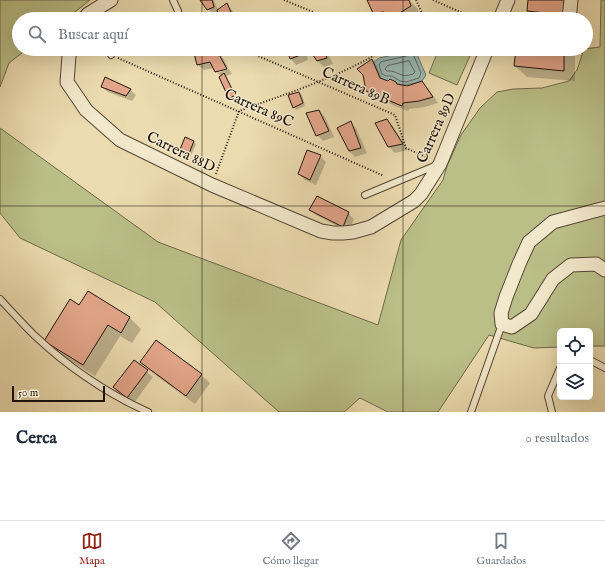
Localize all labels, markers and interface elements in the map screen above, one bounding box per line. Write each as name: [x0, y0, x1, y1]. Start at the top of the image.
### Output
search box: [12, 12, 593, 56]
icon: search: [26, 23, 48, 45]
text: Buscar aquí: [58, 25, 128, 44]
street label: Carrera 89B: [319, 63, 393, 109]
street label: Carrera 89C: [222, 84, 297, 132]
street label: Carrera 89D: [412, 90, 460, 166]
street label: Carrera 88D: [143, 127, 219, 177]
map controls: [557, 328, 593, 400]
button: locate: [557, 328, 593, 364]
button: layers: [557, 364, 593, 400]
scale bar: [12, 384, 105, 403]
text: 50 m: [18, 386, 38, 400]
text: Cerca: [16, 428, 57, 449]
text: 0 resultados: [526, 430, 589, 447]
tab: Mapa: [79, 530, 105, 568]
tab: Cómo llegar: [262, 530, 319, 568]
tab: Guardados: [477, 530, 526, 568]

